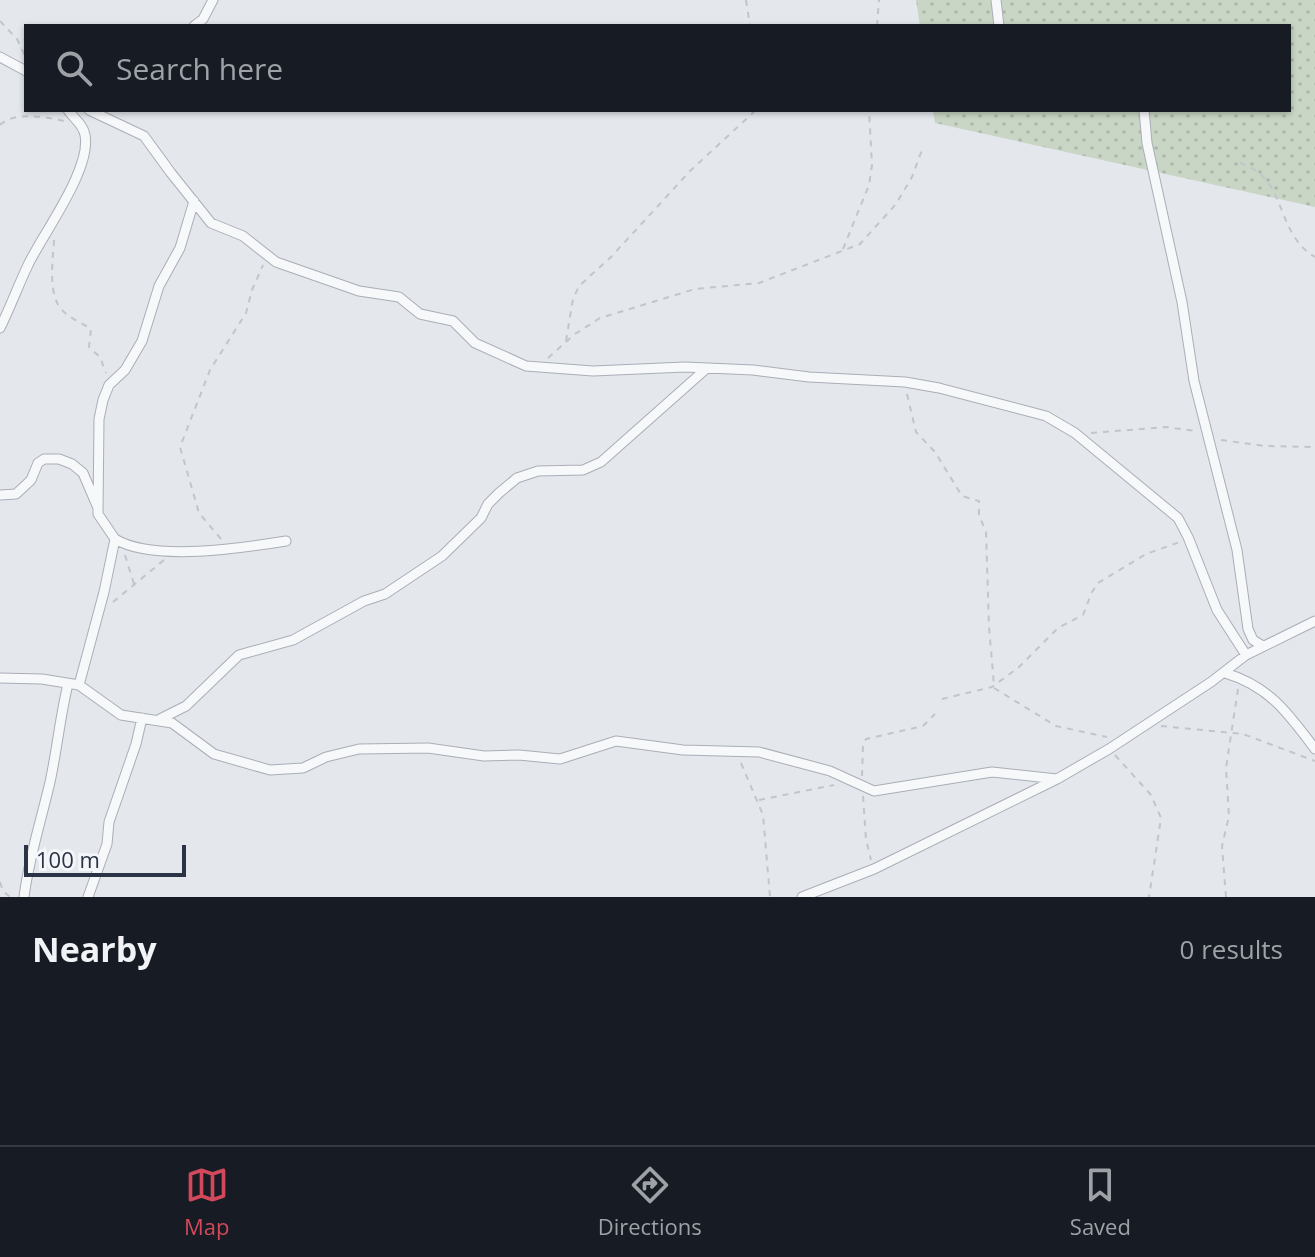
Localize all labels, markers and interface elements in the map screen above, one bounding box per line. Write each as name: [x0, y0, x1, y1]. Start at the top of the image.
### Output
search box: [24, 24, 1291, 112]
icon: search: [52, 46, 96, 90]
text: Search here: [116, 48, 283, 89]
scale bar: [24, 841, 186, 877]
text: 100 m: [36, 844, 100, 874]
text: Nearby: [32, 926, 157, 972]
text: 0 results: [1180, 931, 1283, 967]
tab: Map: [184, 1163, 230, 1241]
tab: Directions: [598, 1163, 702, 1241]
tab: Saved: [1070, 1163, 1131, 1241]

